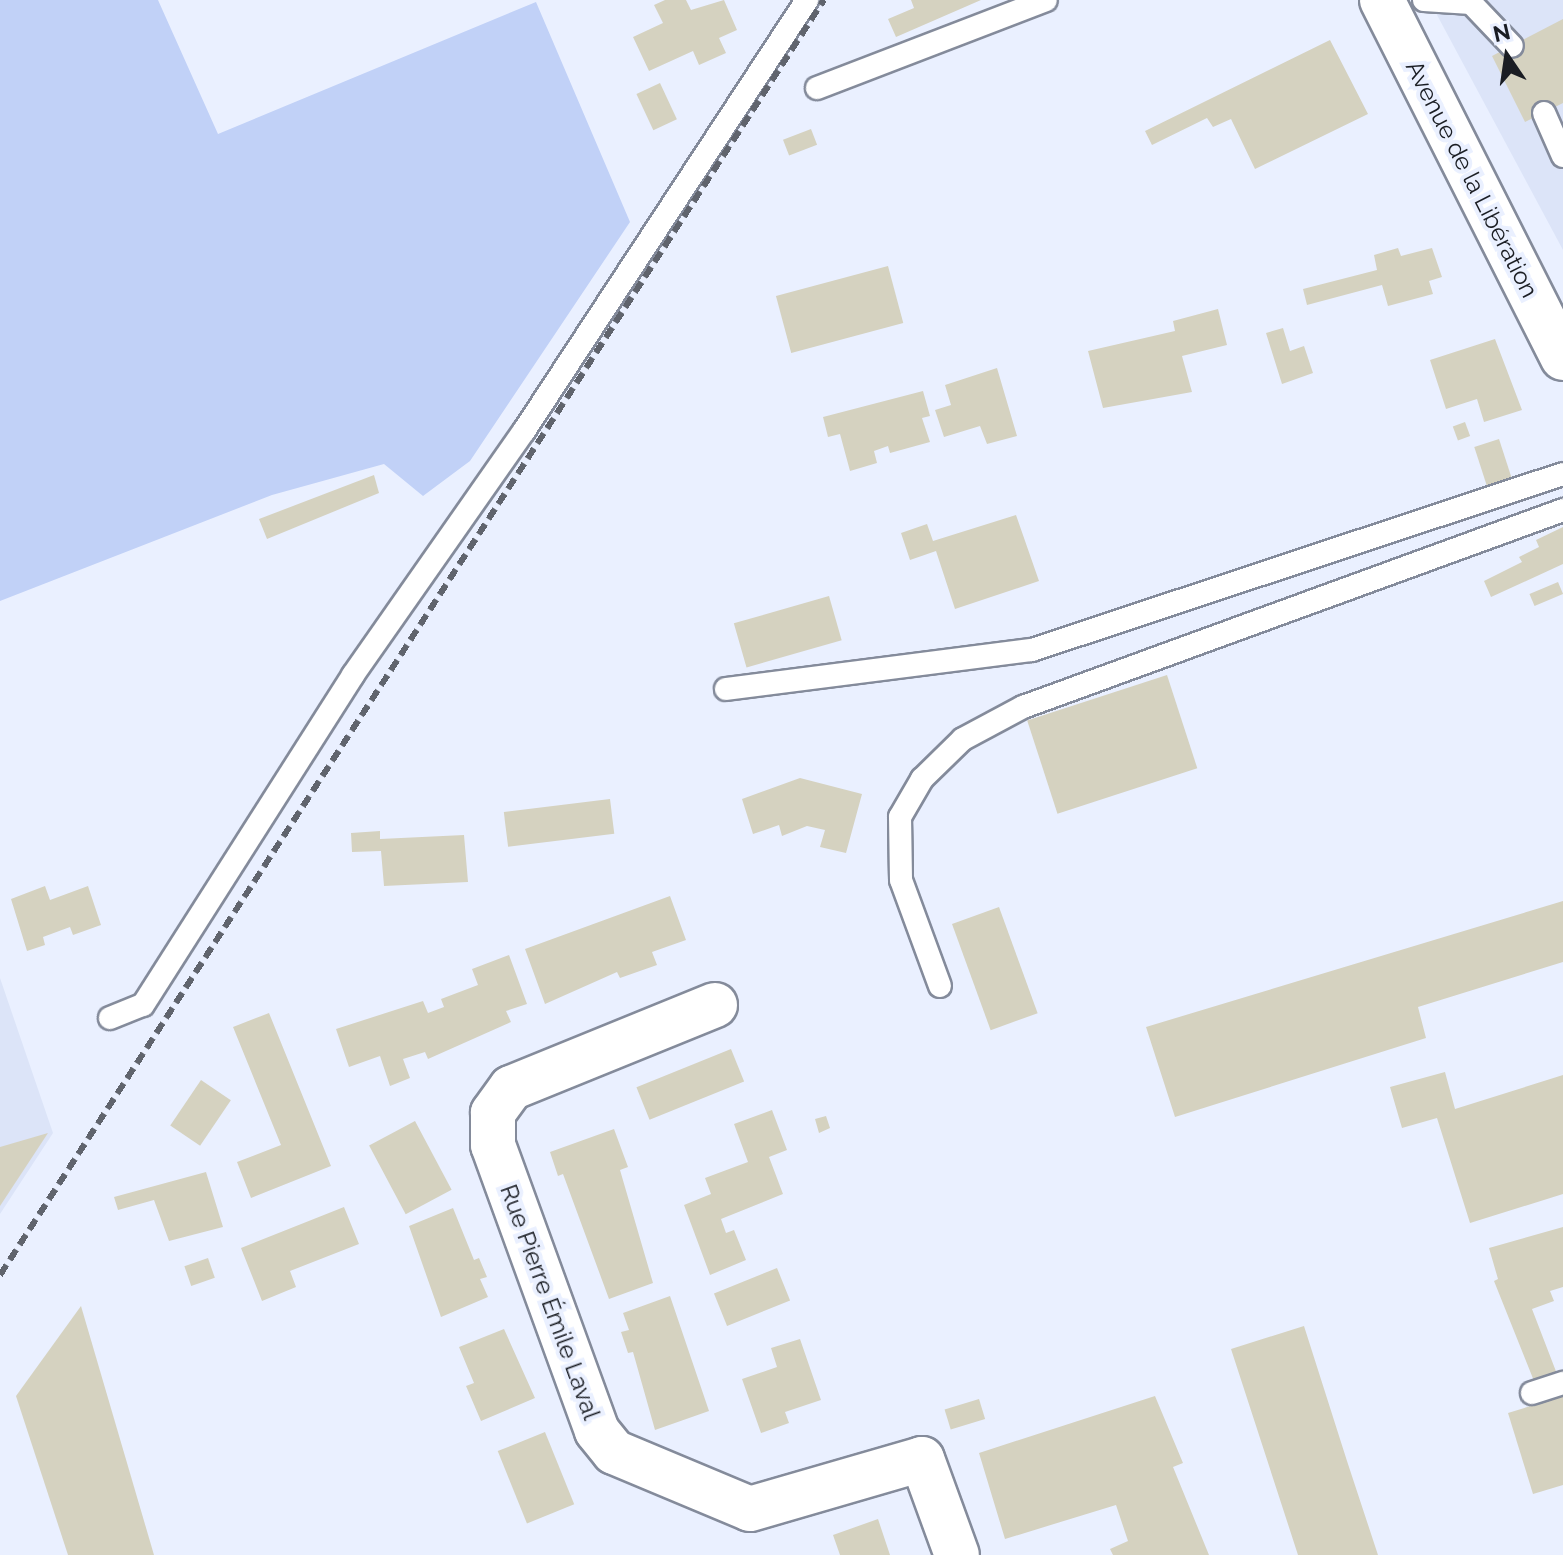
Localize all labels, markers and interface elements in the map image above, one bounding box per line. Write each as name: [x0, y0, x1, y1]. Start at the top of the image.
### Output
north arrow: [1467, 16, 1547, 96]
text: N: [1490, 18, 1513, 47]
street label: Avenue de la Libération: [1400, 56, 1544, 302]
street label: Rue Pierre Émile Laval: [494, 1180, 606, 1424]

